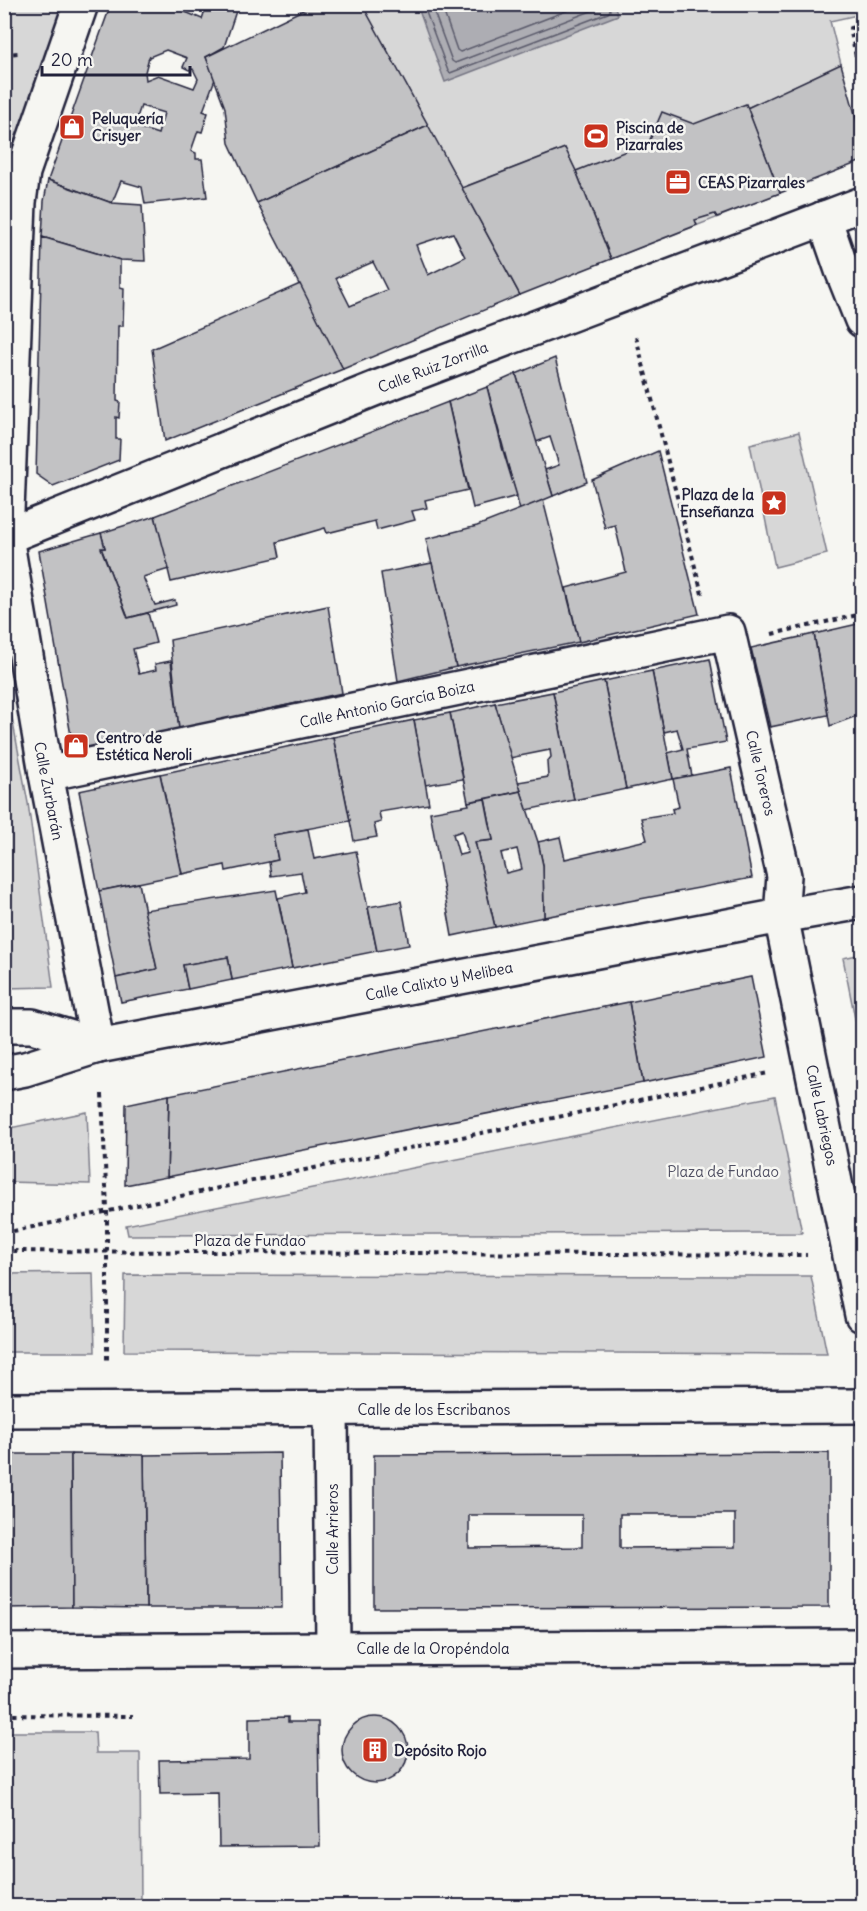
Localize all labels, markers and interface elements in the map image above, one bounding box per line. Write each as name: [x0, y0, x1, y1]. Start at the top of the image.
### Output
scale bar: [42, 39, 190, 77]
text: 20 m: [51, 48, 93, 71]
place label: Peluquería Crisyer: [92, 109, 164, 146]
shop icon: Peluquería Crisyer: [57, 112, 87, 142]
place label: Piscina de Pizarrales: [616, 118, 684, 154]
sports icon: Piscina de Pizarrales: [581, 121, 611, 151]
office icon: CEAS Pizarrales: [663, 167, 693, 197]
place label: CEAS Pizarrales: [698, 173, 805, 192]
street label: Calle Ruiz Zorrilla: [375, 337, 491, 397]
place label: Plaza de la Enseñanza: [680, 485, 754, 521]
place icon: Plaza de la Enseñanza: [759, 488, 789, 518]
street label: Calle Antonio García Boiza: [298, 676, 477, 732]
place label: Centro de Estética Neroli: [96, 728, 192, 764]
street label: Calle Toreros: [742, 728, 780, 818]
shop icon: Centro de Estética Neroli: [61, 731, 91, 761]
street label: Calle Zurbarán: [30, 740, 68, 842]
street label: Calle Calixto y Melibea: [364, 957, 515, 1005]
street label: Calle Labriegos: [802, 1063, 842, 1167]
park label: Plaza de Fundao: [667, 1162, 779, 1181]
street label: Plaza de Fundao: [194, 1231, 306, 1250]
street label: Calle de los Escribanos: [358, 1400, 511, 1419]
street label: Calle Arrieros: [323, 1483, 342, 1575]
street label: Calle de la Oropéndola: [356, 1639, 510, 1658]
building icon: Depósito Rojo: [360, 1735, 390, 1765]
place label: Depósito Rojo: [394, 1741, 487, 1761]

